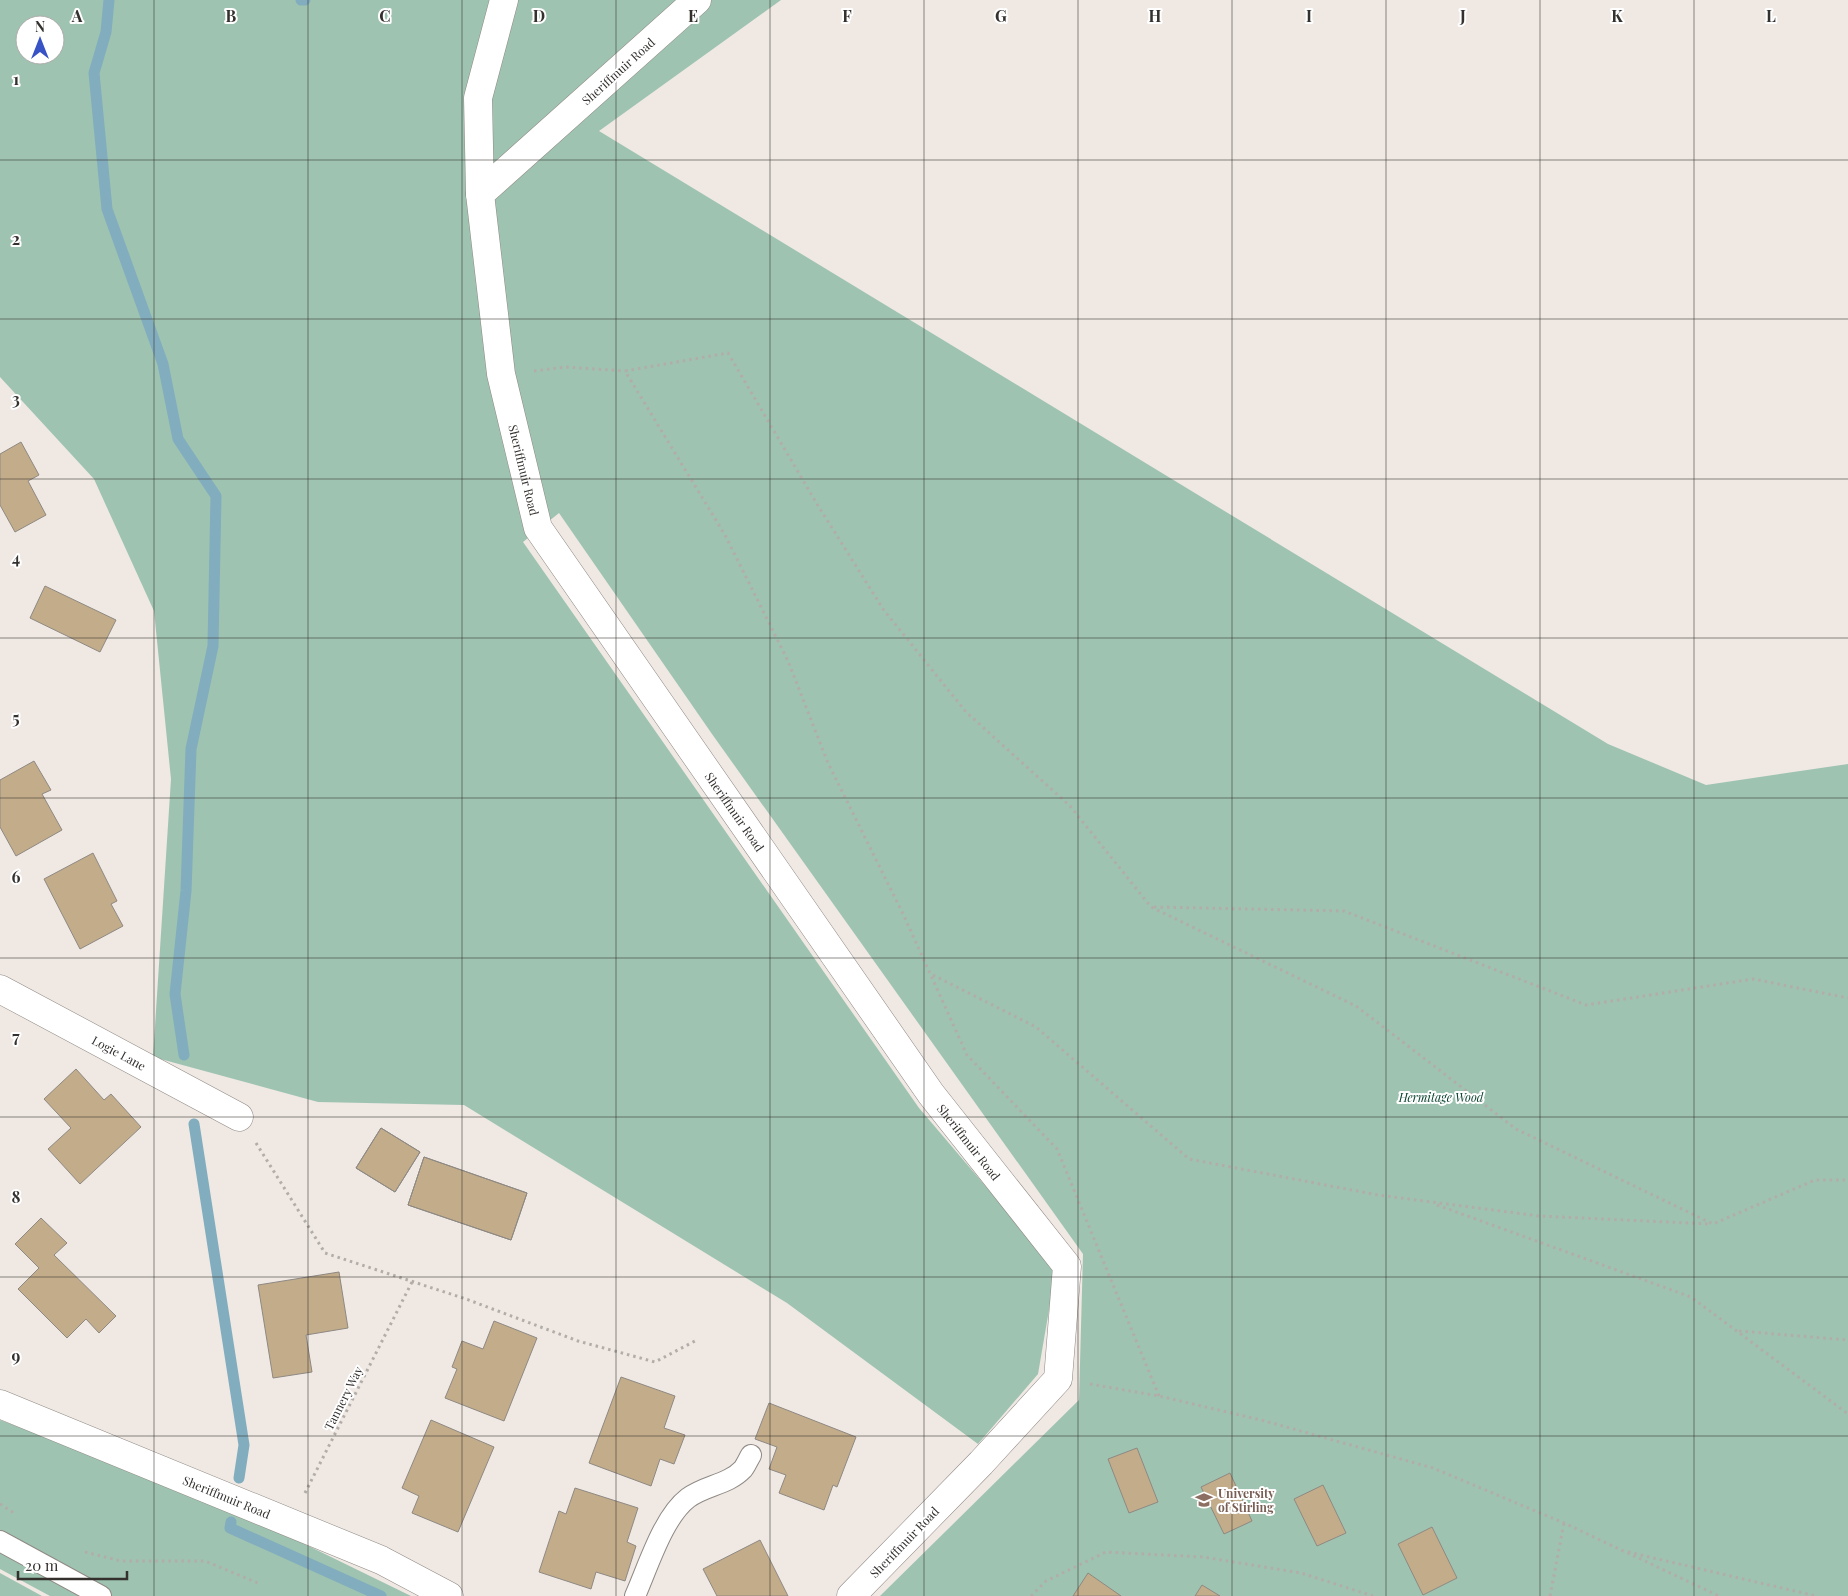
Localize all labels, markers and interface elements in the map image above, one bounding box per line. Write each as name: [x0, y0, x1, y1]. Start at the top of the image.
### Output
text: A: [71, 5, 83, 26]
text: B: [226, 5, 237, 26]
text: C: [379, 5, 391, 26]
text: D: [533, 5, 545, 26]
text: E: [688, 5, 698, 26]
text: F: [842, 5, 852, 26]
text: G: [995, 5, 1007, 26]
text: H: [1149, 5, 1162, 26]
text: I: [1306, 5, 1312, 26]
text: J: [1459, 5, 1466, 26]
text: K: [1611, 5, 1623, 26]
text: L: [1766, 5, 1776, 26]
north arrow: [15, 15, 65, 65]
text: N: [35, 17, 45, 36]
street label: Sheriffmuir Road: [578, 34, 658, 108]
text: 1: [13, 68, 19, 89]
text: 2: [12, 228, 20, 249]
text: 3: [12, 388, 20, 409]
street label: Sheriffmuir Road: [505, 423, 543, 517]
text: 4: [12, 547, 20, 568]
text: 5: [12, 707, 20, 728]
street label: Sheriffmuir Road: [702, 769, 768, 854]
text: 6: [12, 866, 21, 887]
text: 7: [12, 1026, 20, 1047]
street label: Logie Lane: [89, 1032, 149, 1074]
park label: Hermitage Wood: [1398, 1089, 1484, 1105]
street label: Sheriffmuir Road: [934, 1101, 1004, 1183]
text: 8: [12, 1186, 21, 1207]
text: 9: [12, 1345, 21, 1366]
street label: Tannery Way: [320, 1363, 366, 1433]
street label: Sheriffmuir Road: [181, 1472, 273, 1522]
place label: University of Stirling: [1218, 1485, 1275, 1515]
school or university icon: University of Stirling: [1194, 1490, 1214, 1510]
street label: Sheriffmuir Road: [866, 1503, 942, 1581]
scale bar: [18, 1548, 126, 1580]
text: 20 m: [25, 1555, 59, 1575]

